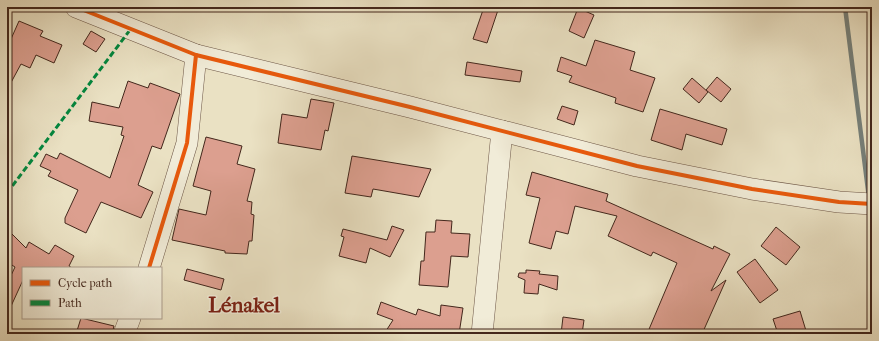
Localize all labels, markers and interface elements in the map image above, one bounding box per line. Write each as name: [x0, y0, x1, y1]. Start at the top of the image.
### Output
legend: [22, 267, 162, 319]
text: Cycle path: [58, 276, 113, 290]
district label: Lénakel: [208, 293, 280, 317]
text: Path: [58, 296, 82, 310]

